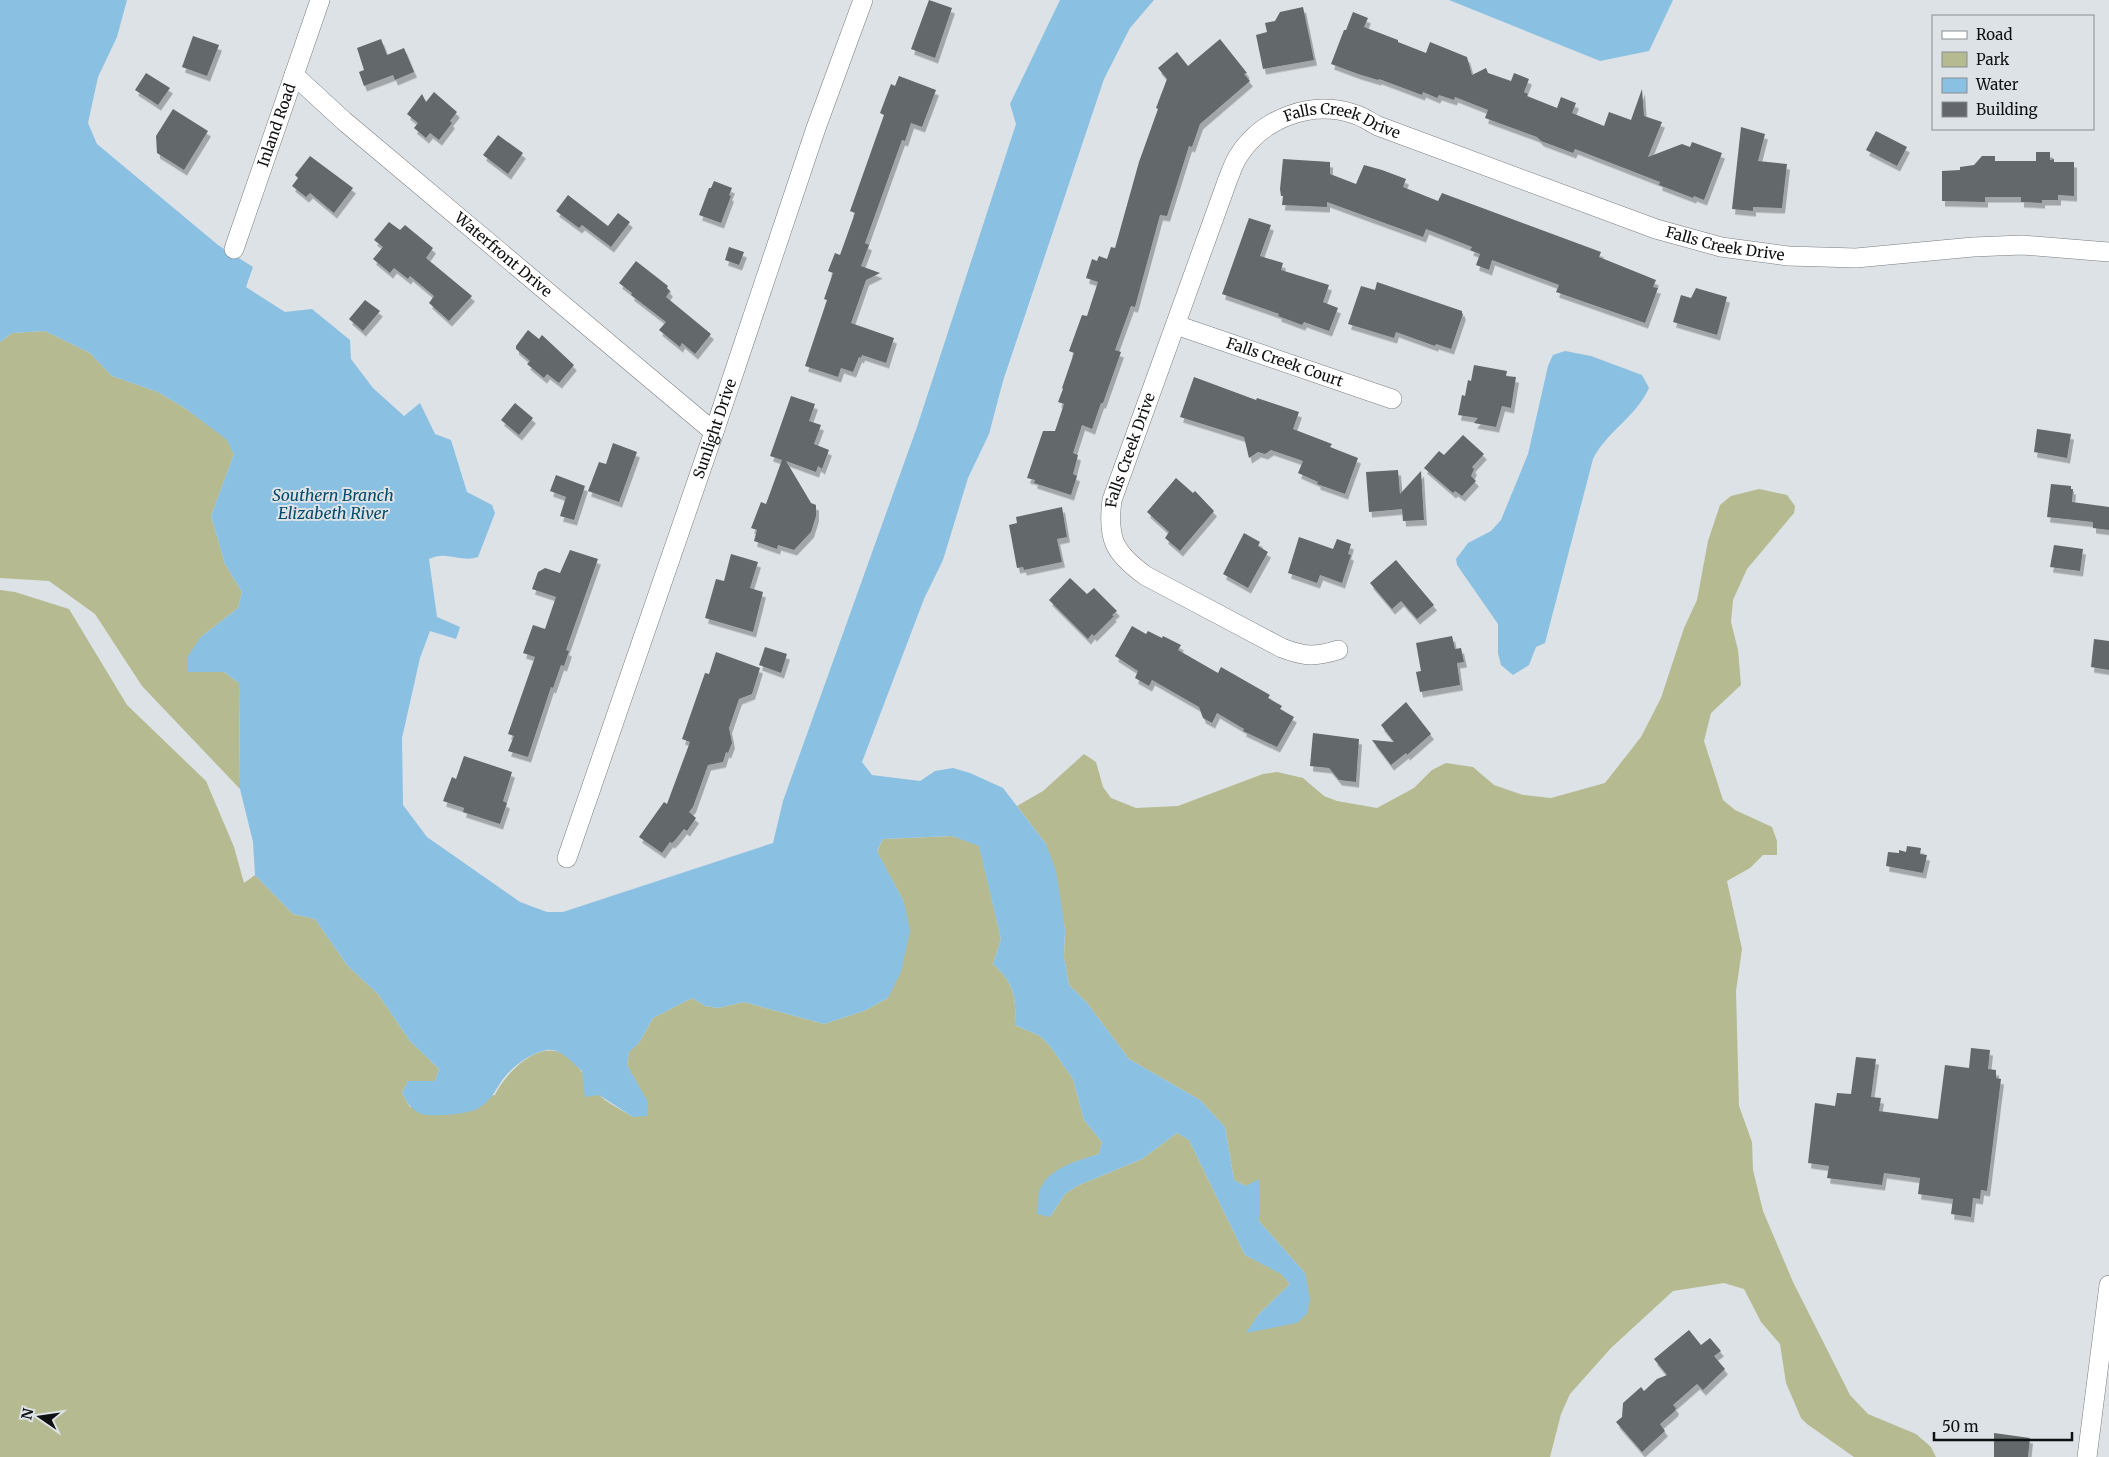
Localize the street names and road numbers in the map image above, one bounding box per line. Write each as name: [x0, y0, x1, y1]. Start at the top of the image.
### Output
street label: Inland Road: [253, 81, 299, 169]
street label: Falls Creek Drive: [1281, 99, 1403, 142]
street label: Waterfront Drive: [450, 207, 556, 301]
street label: Falls Creek Drive: [1664, 222, 1786, 264]
street label: Falls Creek Court: [1224, 333, 1346, 391]
street label: Sunlight Drive: [689, 376, 740, 481]
street label: Falls Creek Drive: [1101, 390, 1159, 509]

